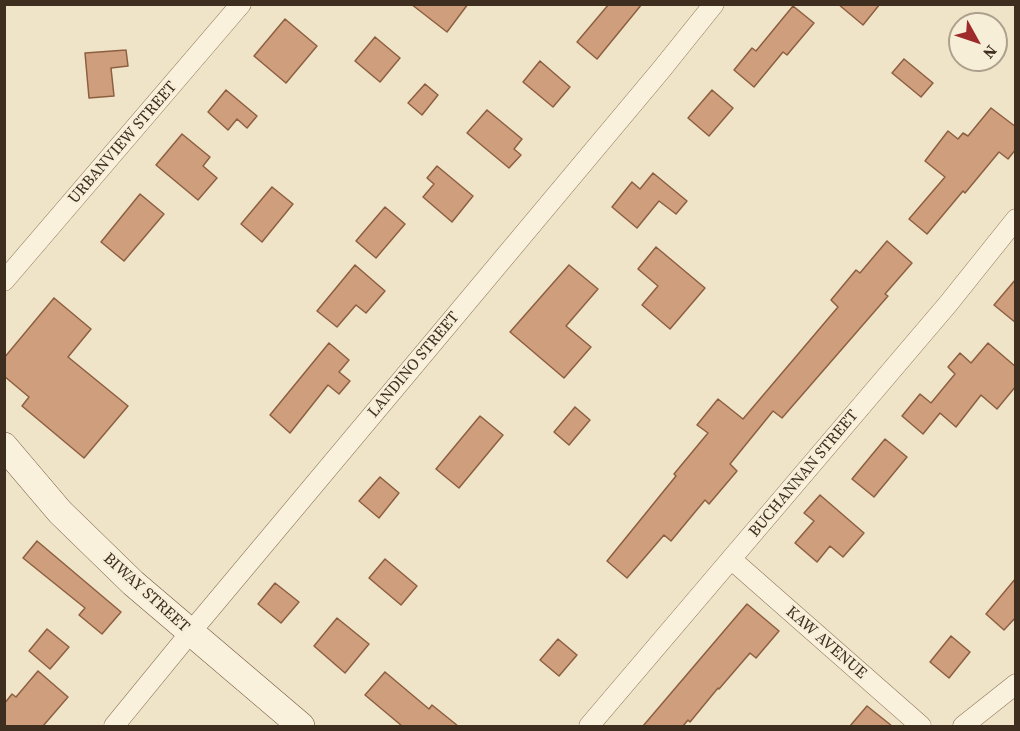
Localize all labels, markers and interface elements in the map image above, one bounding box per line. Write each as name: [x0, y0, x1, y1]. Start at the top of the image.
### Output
north arrow: [948, 12, 1008, 72]
text: N: [978, 41, 1002, 64]
street label: URBANVIEW STREET: [65, 78, 181, 208]
street label: LANDINO STREET: [364, 308, 464, 422]
street label: BUCHANNAN STREET: [745, 407, 863, 541]
street label: BIWAY STREET: [99, 549, 193, 637]
street label: KAW AVENUE: [782, 603, 870, 683]

